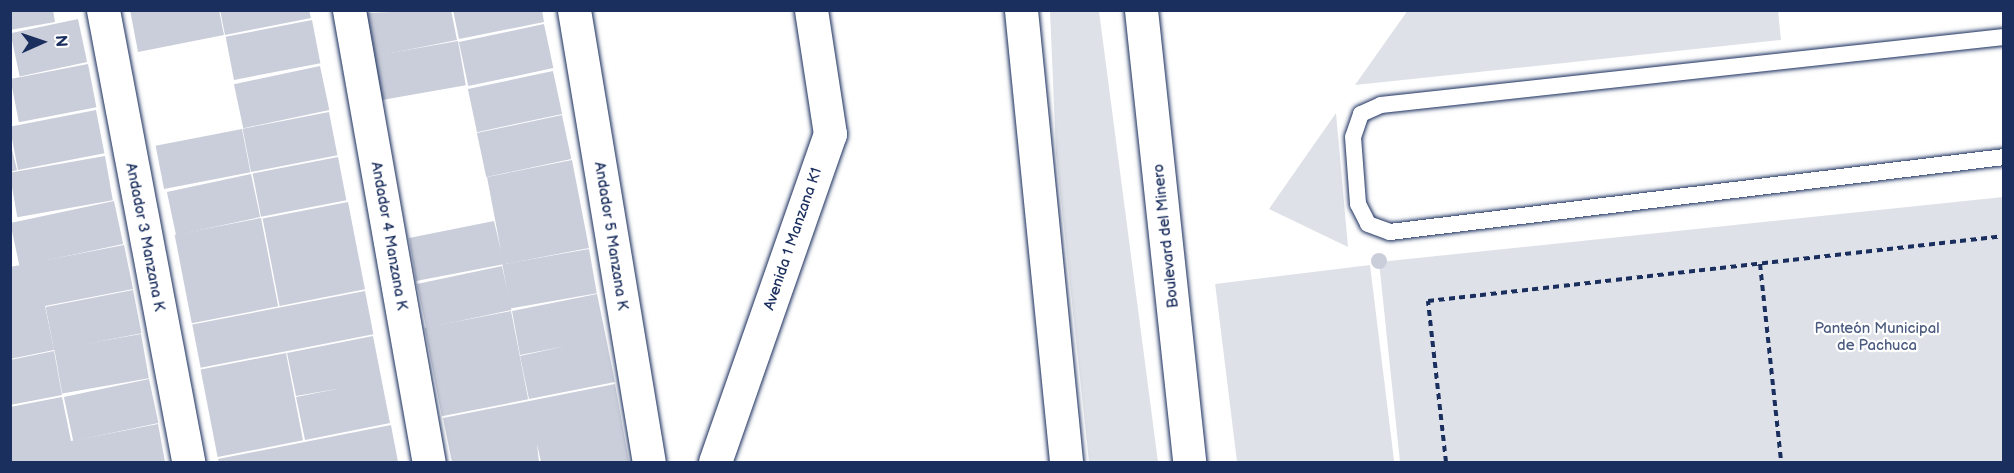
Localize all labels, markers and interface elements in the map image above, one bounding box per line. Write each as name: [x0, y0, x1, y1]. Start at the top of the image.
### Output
north arrow: [12, 12, 72, 72]
text: N: [51, 35, 70, 48]
street label: Andador 4 Manzana K: [367, 160, 411, 312]
street label: Andador 3 Manzana K: [122, 161, 168, 313]
street label: Andador 5 Manzana K: [590, 161, 632, 311]
street label: Boulevard del Minero: [1149, 163, 1183, 309]
street label: Avenida 1 Manzana K1: [760, 165, 826, 313]
park label: Panteón Municipal de Pachuca: [1814, 319, 1940, 354]

